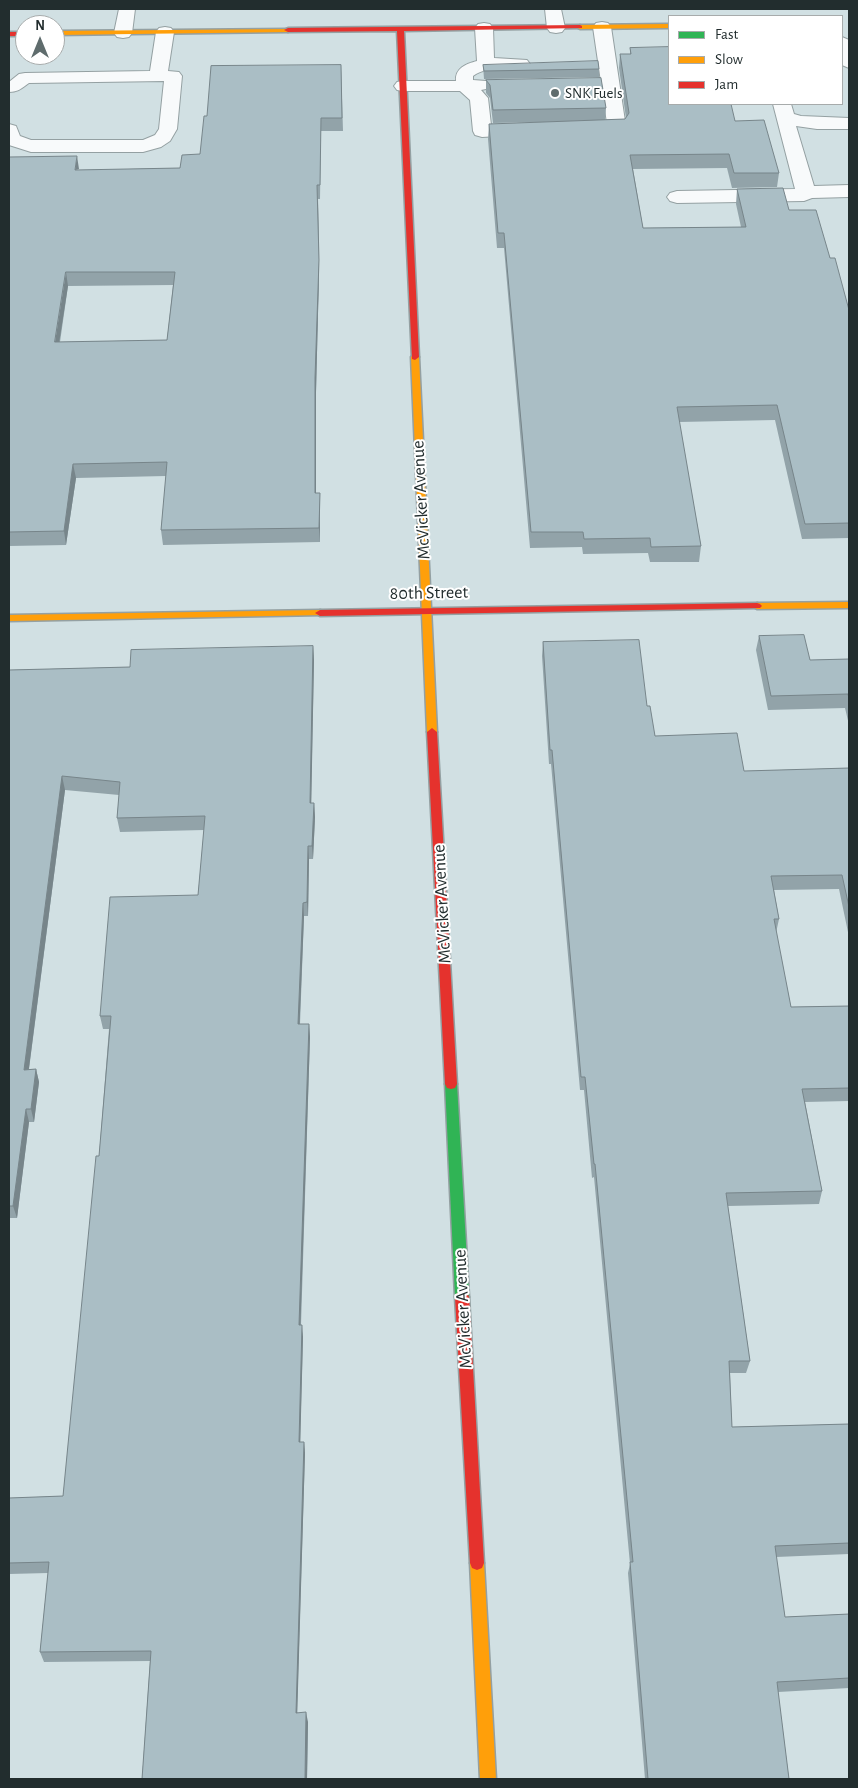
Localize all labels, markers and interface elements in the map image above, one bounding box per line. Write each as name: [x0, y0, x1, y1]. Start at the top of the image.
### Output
north arrow: [15, 15, 65, 65]
legend: [668, 15, 843, 105]
text: N: [35, 19, 45, 33]
text: Fast: [715, 27, 738, 42]
text: Slow: [715, 52, 743, 67]
text: Jam: [715, 77, 738, 92]
place label: SNK Fuels: [565, 84, 623, 102]
marker: SNK Fuels: [549, 87, 561, 99]
street label: McVicker Avenue: [407, 440, 435, 560]
street label: 80th Street: [390, 582, 468, 604]
street label: McVicker Avenue: [428, 844, 456, 964]
street label: McVicker Avenue: [449, 1249, 477, 1369]

